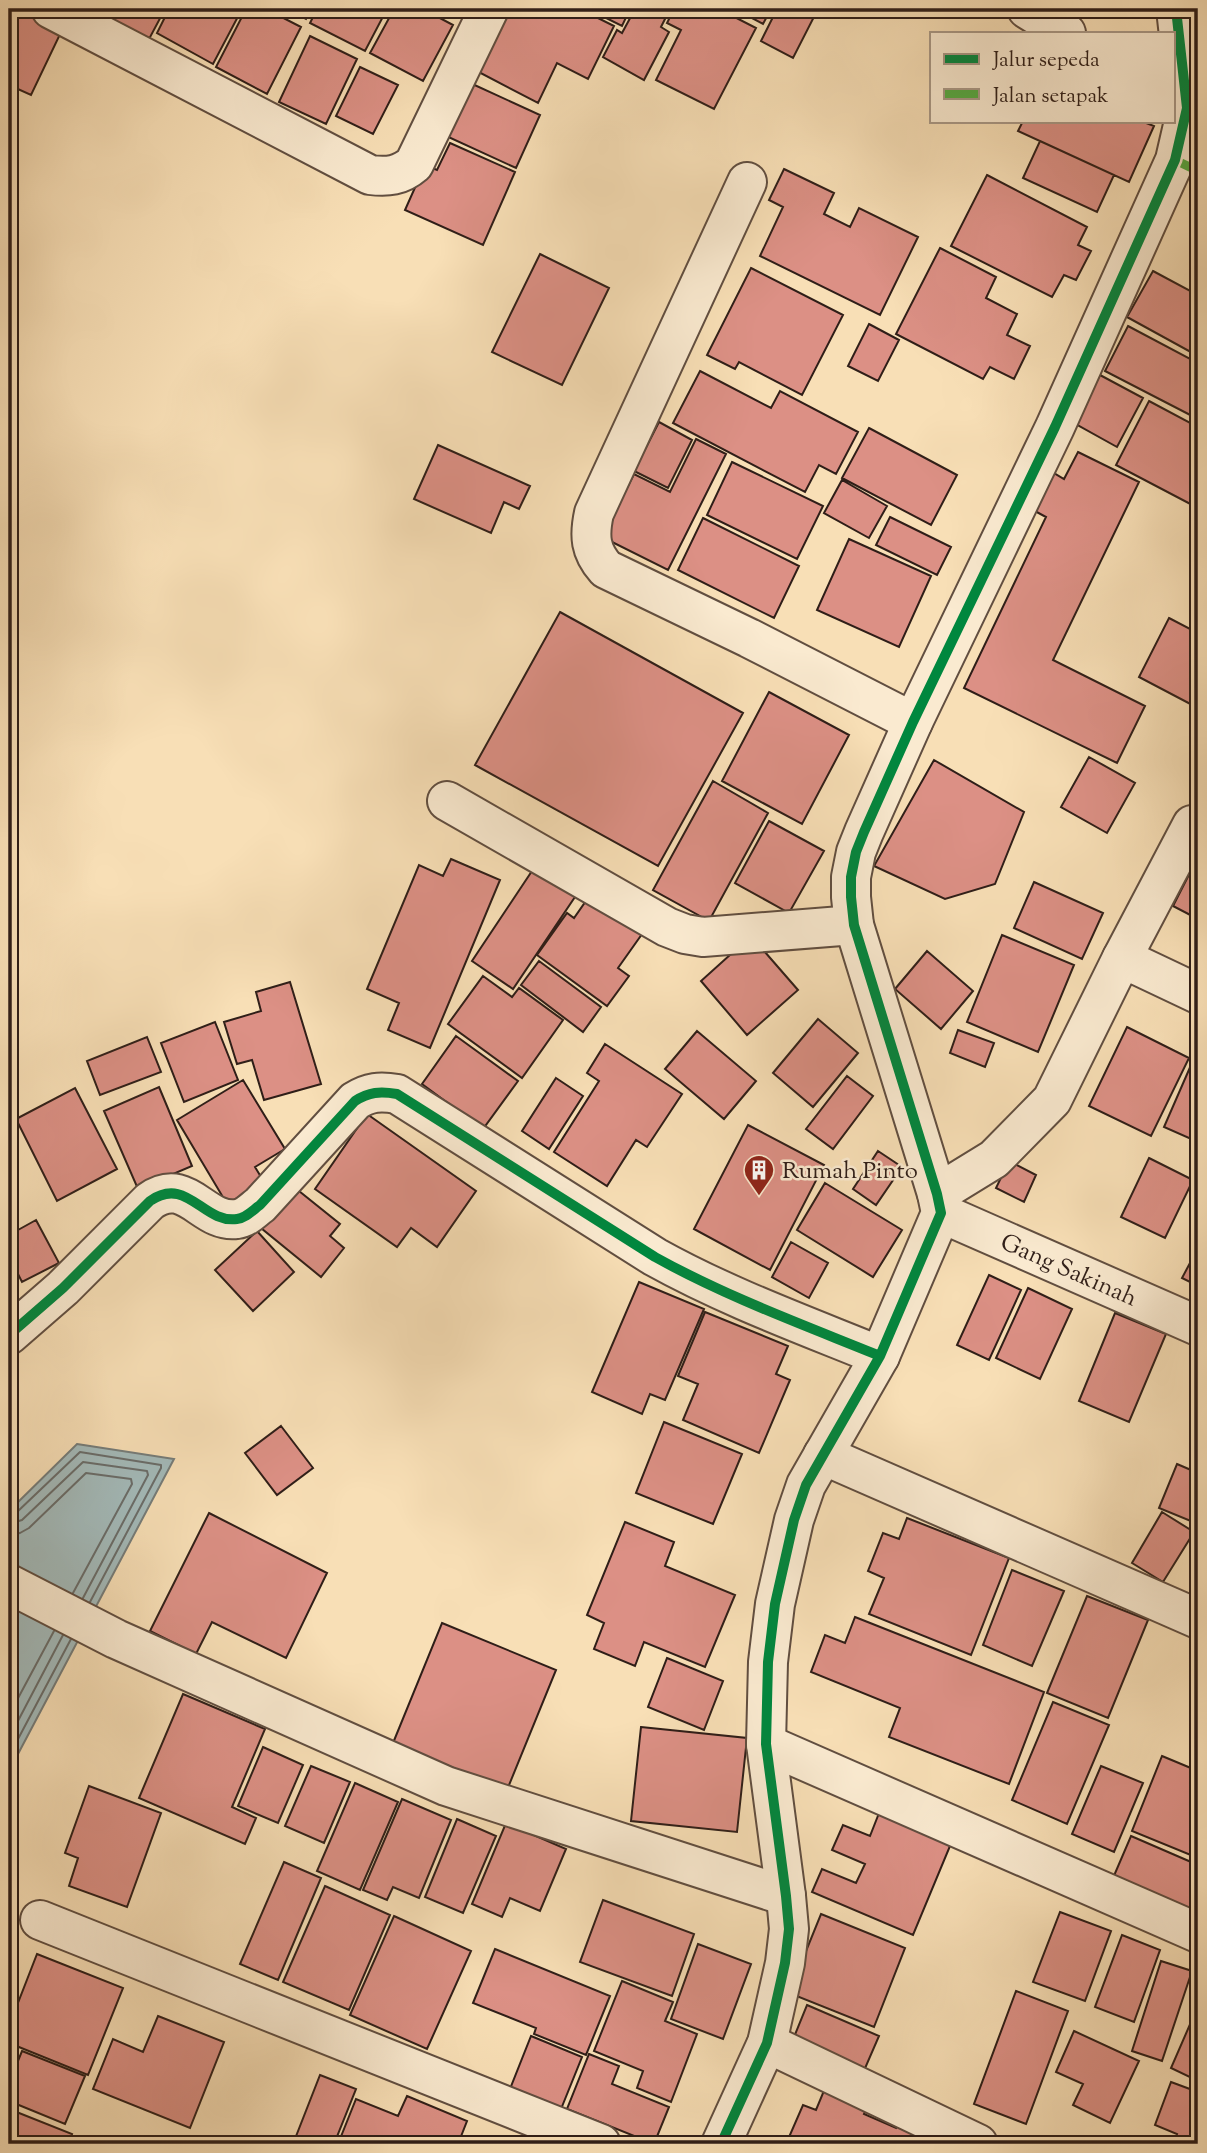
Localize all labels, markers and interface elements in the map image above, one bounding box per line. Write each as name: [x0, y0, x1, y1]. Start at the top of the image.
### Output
legend: [930, 32, 1176, 122]
text: Jalur sepeda: [992, 46, 1100, 76]
text: Jalan setapak: [992, 82, 1109, 112]
building icon: Rumah Pinto: [742, 1153, 776, 1197]
place label: Rumah Pinto: [782, 1155, 918, 1189]
street label: Gang Sakinah: [995, 1226, 1142, 1316]

